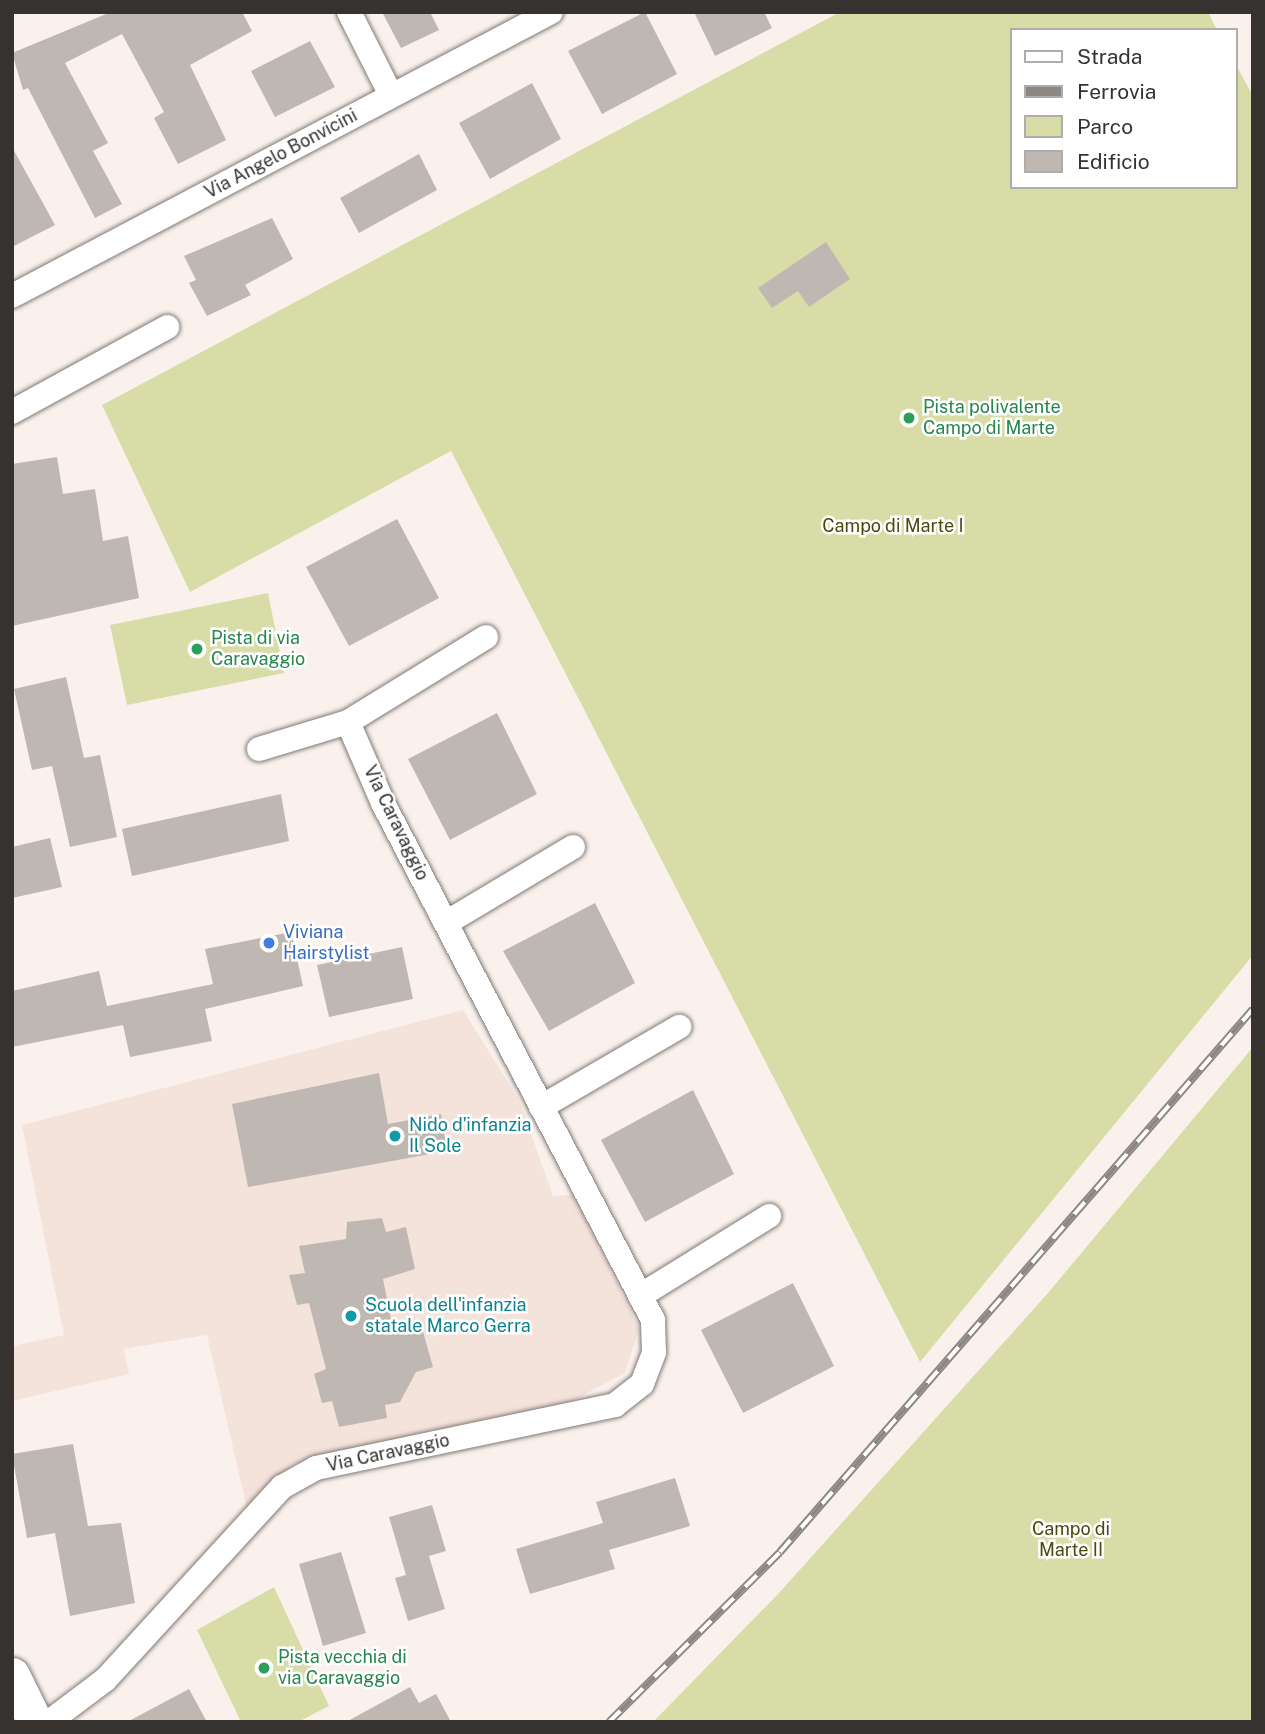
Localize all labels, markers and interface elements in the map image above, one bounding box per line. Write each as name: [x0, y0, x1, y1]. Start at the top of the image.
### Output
legend: [1010, 28, 1237, 189]
text: Strada: [1077, 44, 1142, 69]
text: Ferrovia: [1077, 79, 1156, 104]
street label: Via Angelo Bonvicini: [201, 105, 361, 203]
text: Parco: [1077, 114, 1133, 139]
text: Edificio: [1077, 149, 1150, 174]
place label: Pista polivalente Campo di Marte: [923, 397, 1061, 440]
marker: Pista polivalente Campo di Marte: [901, 410, 917, 426]
park label: Campo di Marte I: [822, 515, 964, 537]
place label: Pista di via Caravaggio: [211, 628, 305, 670]
marker: Pista di via Caravaggio: [189, 641, 205, 657]
street label: Via Caravaggio: [359, 762, 433, 884]
place label: Viviana Hairstylist: [283, 922, 369, 964]
marker: Viviana Hairstylist: [261, 935, 277, 951]
place label: Nido d'infanzia Il Sole: [409, 1115, 532, 1158]
marker: Nido d'infanzia Il Sole: [387, 1128, 403, 1144]
place label: Scuola dell'infanzia statale Marco Gerra: [365, 1295, 531, 1338]
marker: Scuola dell'infanzia statale Marco Gerra: [343, 1308, 359, 1324]
street label: Via Caravaggio: [325, 1429, 451, 1477]
park label: Campo di Marte II: [1032, 1519, 1110, 1562]
place label: Pista vecchia di via Caravaggio: [278, 1647, 407, 1690]
marker: Pista vecchia di via Caravaggio: [256, 1660, 272, 1676]

